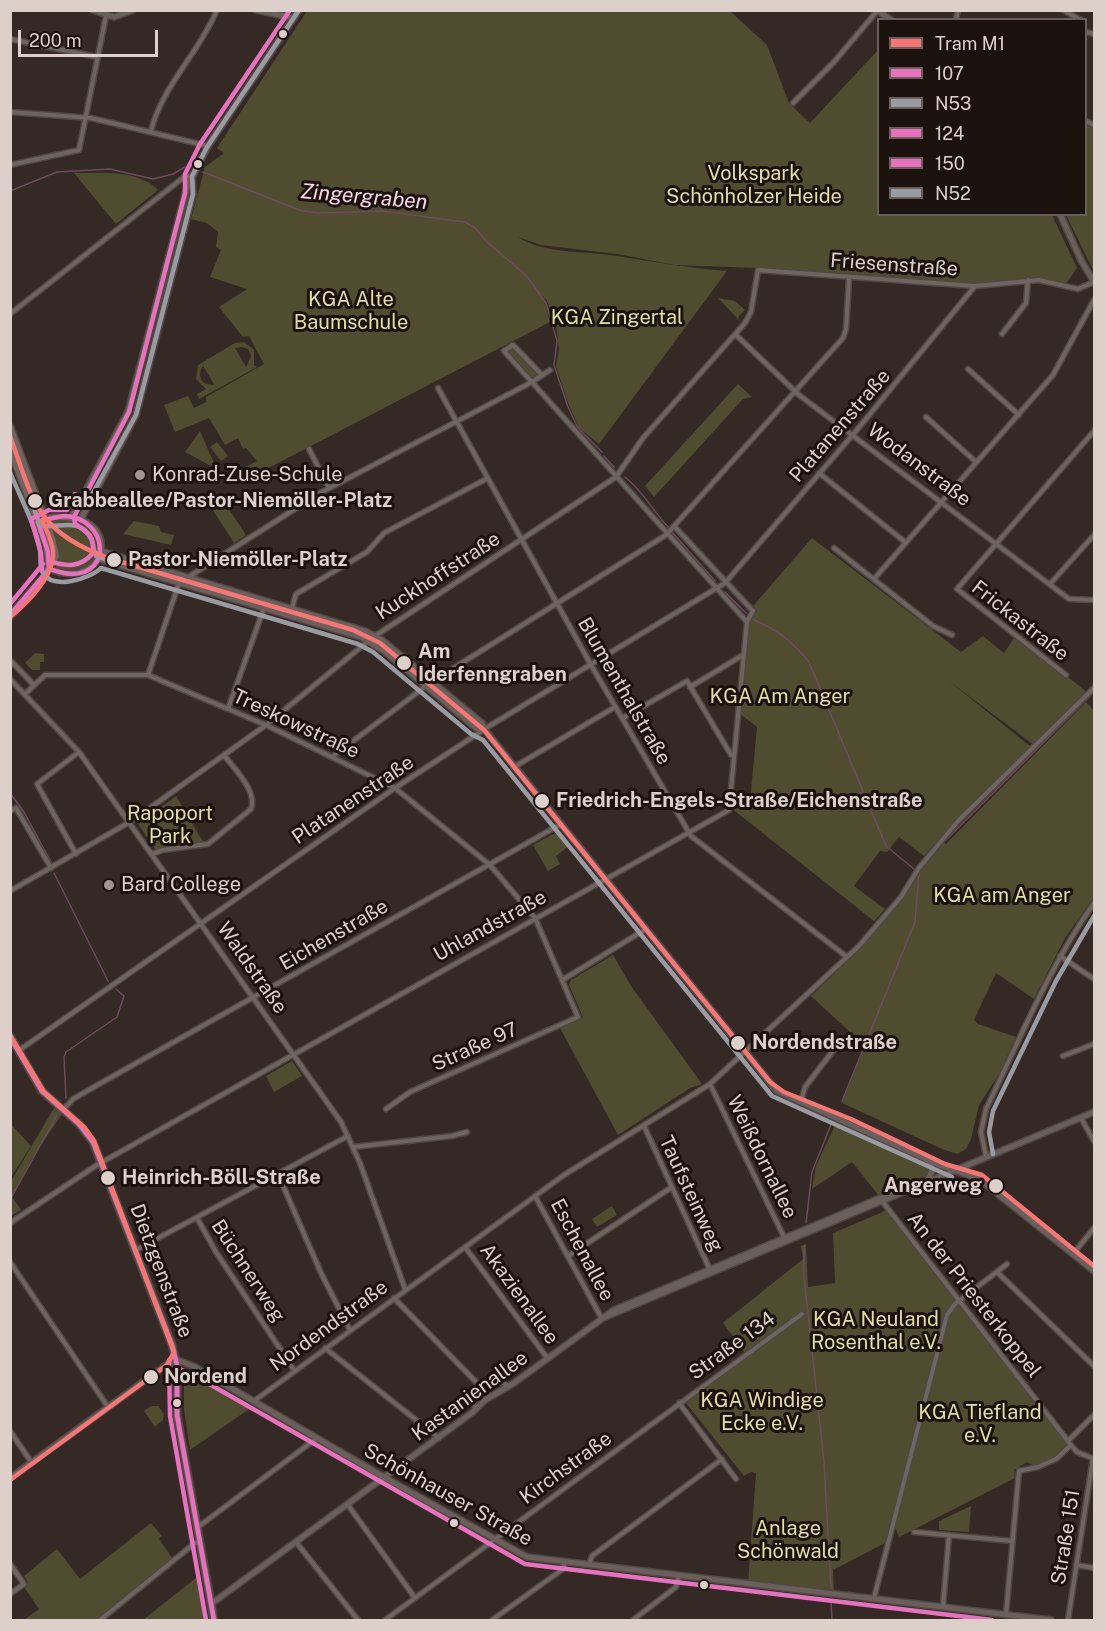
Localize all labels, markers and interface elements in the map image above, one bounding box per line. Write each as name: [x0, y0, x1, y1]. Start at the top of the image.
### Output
scale bar: [21, 18, 160, 56]
legend: [877, 18, 1087, 216]
unlabelled marker: [277, 28, 289, 40]
text: 200 m: [29, 30, 82, 51]
text: Tram M1: [935, 33, 1005, 54]
text: 107: [935, 63, 964, 84]
text: N53: [935, 93, 971, 114]
text: 124: [935, 123, 964, 144]
text: 150: [935, 153, 965, 174]
unlabelled marker: [192, 158, 204, 170]
park label: Volkspark Schönholzer Heide: [666, 162, 842, 209]
water label: Zingergraben: [300, 179, 428, 215]
text: N52: [935, 183, 971, 204]
street label: Friesenstraße: [829, 249, 959, 281]
park label: KGA Alte Baumschule: [294, 288, 408, 335]
park label: KGA Zingertal: [551, 306, 683, 330]
street label: Platanenstraße: [784, 365, 896, 487]
street label: Wodanstraße: [863, 418, 975, 512]
place label: Konrad-Zuse-Schule: [152, 463, 343, 487]
marker: Konrad-Zuse-Schule: [133, 468, 147, 482]
place label: Grabbeallee/Pastor-Niemöller-Platz: [48, 489, 392, 513]
marker: Grabbeallee/Pastor-Niemöller-Platz: [26, 492, 44, 510]
street label: Kuckhoffstraße: [371, 527, 505, 625]
place label: Pastor-Niemöller-Platz: [128, 548, 348, 572]
marker: Pastor-Niemöller-Platz: [105, 551, 123, 569]
street label: Frickastraße: [967, 576, 1073, 666]
street label: Blumenthalstraße: [572, 613, 676, 769]
place label: Am Iderfenngraben: [418, 640, 567, 687]
marker: Am Iderfenngraben: [395, 654, 413, 672]
street label: Treskowstraße: [229, 684, 363, 764]
park label: KGA Am Anger: [710, 685, 850, 709]
street label: Platanenstraße: [288, 750, 418, 850]
place label: Friedrich-Engels-Straße/Eichenstraße: [556, 789, 923, 813]
marker: Friedrich-Engels-Straße/Eichenstraße: [533, 792, 551, 810]
park label: Rapoport Park: [127, 802, 213, 849]
place label: Bard College: [121, 873, 241, 897]
marker: Bard College: [102, 878, 116, 892]
park label: KGA am Anger: [933, 884, 1071, 908]
street label: Uhlandstraße: [429, 885, 551, 967]
street label: Eichenstraße: [275, 894, 393, 976]
street label: Waldstraße: [212, 918, 292, 1018]
street label: Straße 97: [428, 1017, 522, 1077]
place label: Nordendstraße: [752, 1031, 897, 1055]
marker: Nordendstraße: [729, 1034, 747, 1052]
street label: Weißdornallee: [722, 1092, 802, 1222]
street label: Taufsteinweg: [654, 1132, 728, 1256]
place label: Heinrich-Böll-Straße: [122, 1166, 321, 1190]
marker: Heinrich-Böll-Straße: [99, 1169, 117, 1187]
place label: Angerweg: [884, 1174, 982, 1198]
marker: Angerweg: [987, 1177, 1005, 1195]
street label: Eschenallee: [545, 1195, 619, 1305]
street label: Dietzgenstraße: [125, 1201, 197, 1341]
street label: An der Priesterkoppel: [902, 1208, 1046, 1382]
street label: Büchnerweg: [206, 1215, 290, 1327]
street label: Akazienallee: [474, 1239, 564, 1349]
street label: Nordendstraße: [265, 1275, 393, 1377]
street label: Straße 134: [684, 1307, 780, 1385]
park label: KGA Neuland Rosenthal e.V.: [811, 1308, 941, 1355]
street label: Kastanienallee: [407, 1346, 533, 1446]
place label: Nordend: [164, 1365, 247, 1389]
marker: Nordend: [142, 1368, 160, 1386]
park label: KGA Windige Ecke e.V.: [700, 1389, 824, 1436]
unlabelled marker: [171, 1397, 183, 1409]
park label: KGA Tiefland e.V.: [918, 1401, 1042, 1448]
street label: Kirchstraße: [515, 1427, 617, 1509]
street label: Schönhauser Straße: [359, 1439, 537, 1551]
street label: Straße 151: [1047, 1488, 1085, 1586]
unlabelled marker: [448, 1517, 460, 1529]
park label: Anlage Schönwald: [737, 1517, 839, 1564]
unlabelled marker: [698, 1579, 710, 1591]

